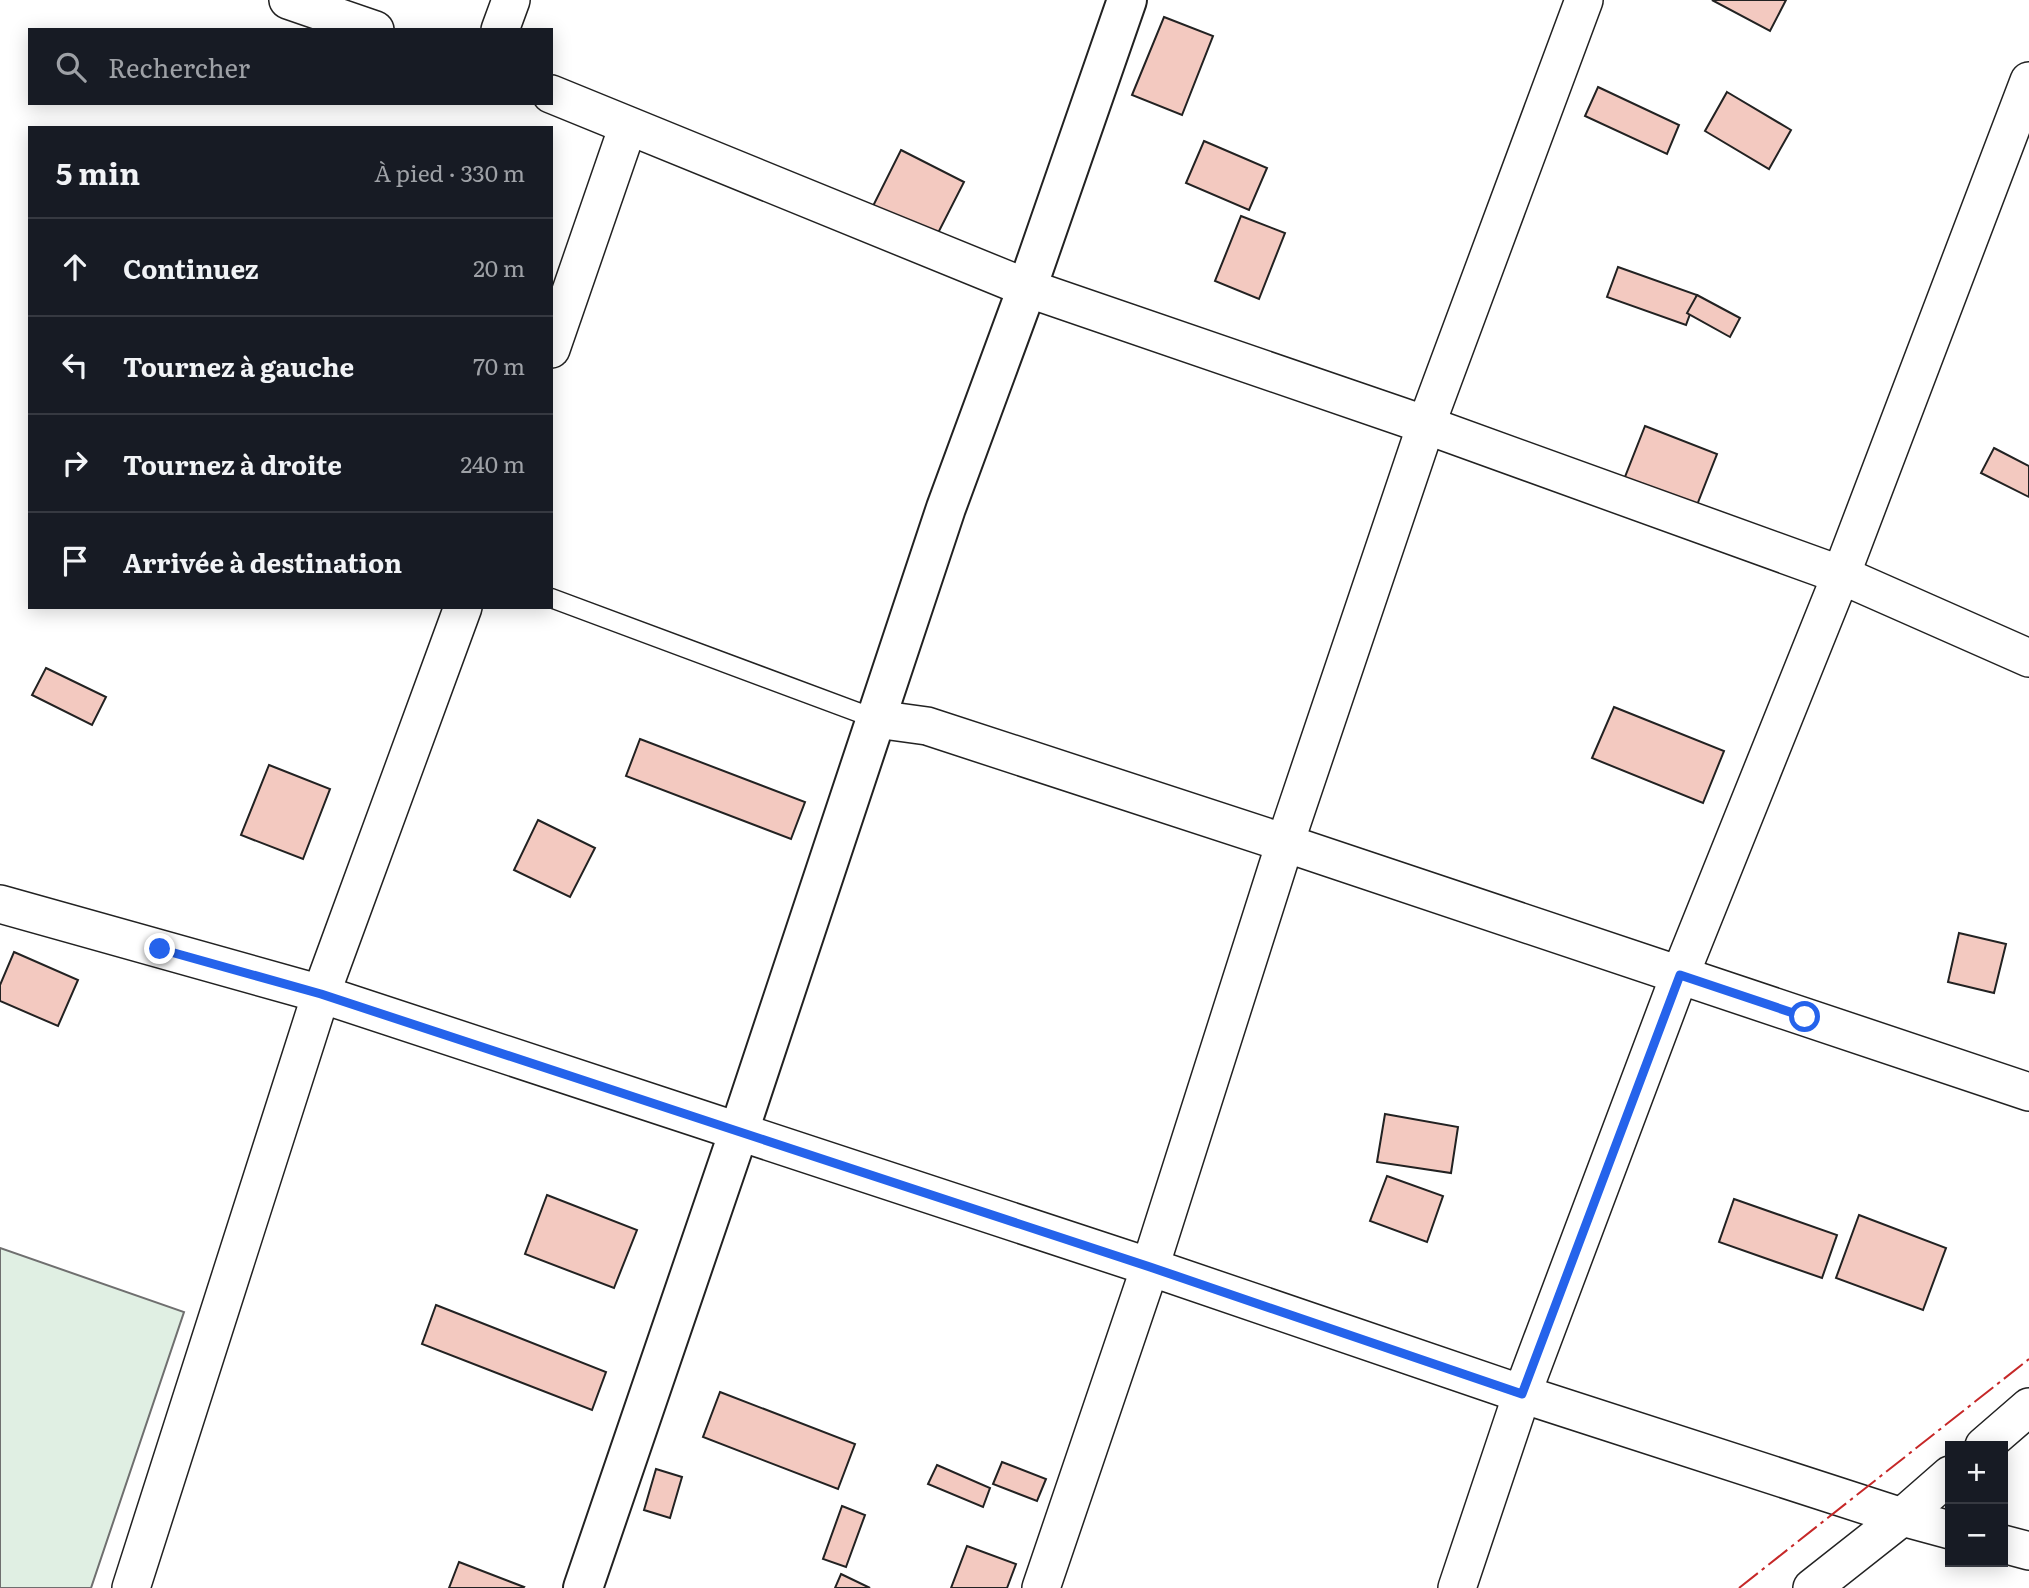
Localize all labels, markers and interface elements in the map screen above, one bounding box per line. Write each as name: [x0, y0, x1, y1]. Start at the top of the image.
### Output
search box: [28, 28, 553, 105]
text: Rechercher: [108, 47, 250, 86]
icon: search: [52, 48, 90, 86]
text: 5 min: [56, 150, 140, 194]
text: À pied · 330 m: [374, 155, 525, 189]
icon: ahead: [56, 248, 94, 286]
text: Continuez: [123, 248, 259, 287]
text: 20 m: [473, 250, 525, 284]
icon: left: [56, 346, 94, 384]
text: Tournez à gauche: [123, 346, 354, 385]
text: 70 m: [473, 348, 525, 382]
icon: right: [56, 444, 94, 482]
text: Tournez à droite: [123, 444, 342, 483]
text: 240 m: [460, 446, 525, 480]
icon: arrive: [56, 542, 94, 580]
text: Arrivée à destination: [123, 542, 402, 581]
route end: [144, 933, 175, 964]
route start: [1789, 1001, 1820, 1032]
map controls: [1945, 1441, 2008, 1567]
button: +: [1945, 1441, 2008, 1504]
button: −: [1945, 1504, 2008, 1567]

